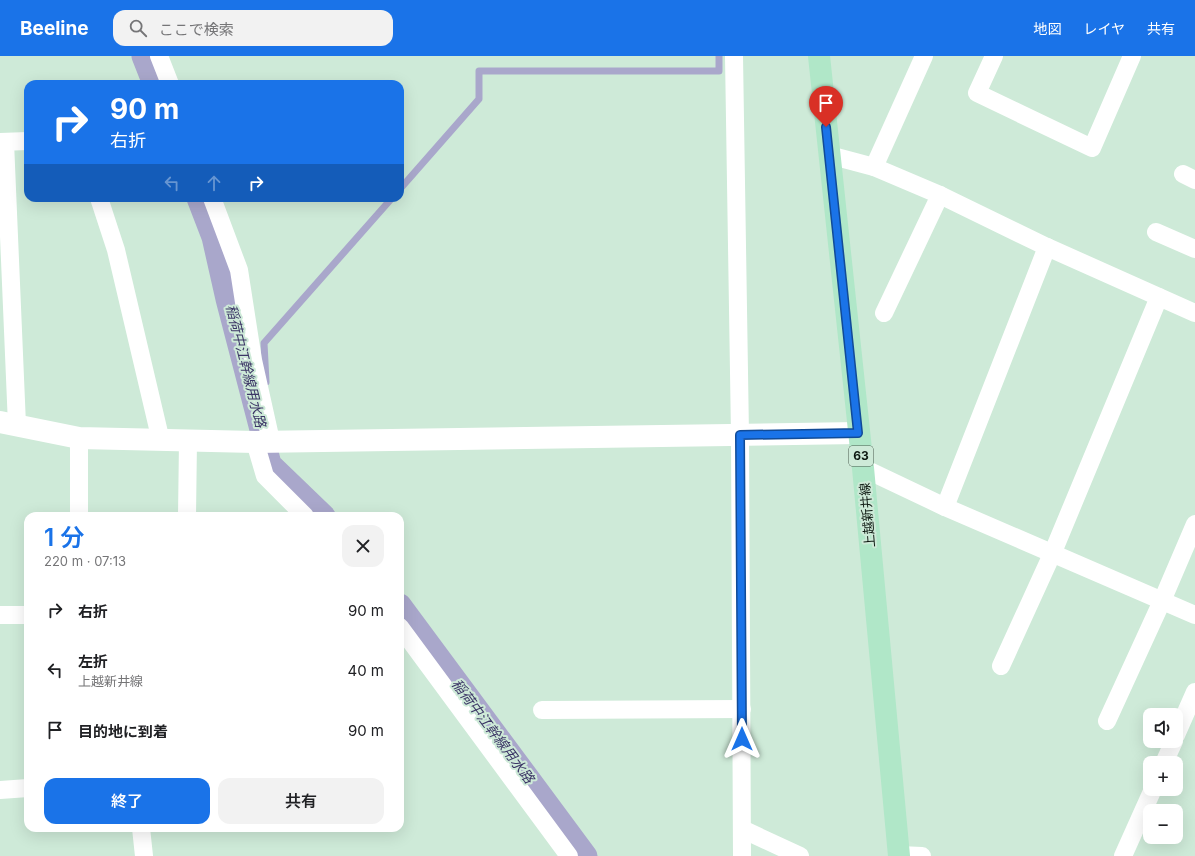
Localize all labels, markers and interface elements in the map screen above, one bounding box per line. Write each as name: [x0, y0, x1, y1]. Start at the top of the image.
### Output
search box: [113, 10, 393, 46]
text: Beeline: [20, 17, 89, 40]
icon: search: [127, 17, 149, 39]
text: ここで検索: [159, 20, 234, 39]
text: 地図: [1033, 20, 1061, 37]
text: レイヤ: [1083, 20, 1125, 37]
text: 共有: [1147, 20, 1175, 37]
pin: [809, 86, 843, 127]
text: 90 m: [110, 92, 179, 126]
icon: arrive: [815, 92, 837, 114]
icon: right: [44, 96, 96, 148]
text: 右折: [110, 130, 146, 151]
icon: left: [161, 172, 183, 194]
icon: ahead: [203, 172, 225, 194]
icon: right: [245, 172, 267, 194]
water label: 稲荷中江幹線用水路: [223, 303, 270, 430]
road number: 63: [849, 446, 873, 466]
street label: 上越新井線: [856, 482, 878, 548]
text: 1 分: [44, 523, 84, 552]
button: close: [342, 525, 384, 567]
text: 220 m · 07:13: [44, 553, 126, 569]
icon: right: [44, 599, 66, 621]
text: 90 m: [348, 601, 384, 620]
text: 右折: [78, 602, 108, 621]
text: 左折: [78, 652, 108, 671]
icon: left: [44, 659, 66, 681]
text: 40 m: [347, 661, 384, 680]
text: 上越新井線: [78, 673, 143, 689]
water label: 稲荷中江幹線用水路: [449, 675, 539, 787]
map controls: [1143, 708, 1183, 844]
button: sound: [1143, 708, 1183, 748]
position arrow: [721, 718, 763, 760]
icon: arrive: [44, 719, 66, 741]
text: 90 m: [348, 721, 384, 740]
text: 目的地に到着: [78, 722, 168, 741]
button: +: [1143, 756, 1183, 796]
button: 終了: [44, 778, 210, 824]
button: 共有: [218, 778, 384, 824]
button: −: [1143, 804, 1183, 844]

